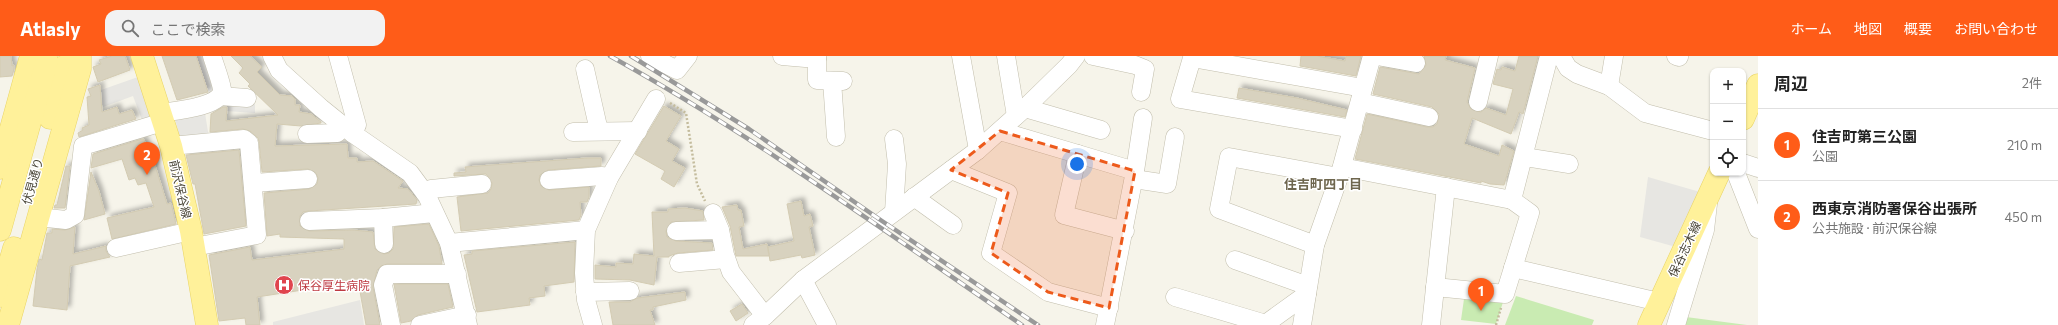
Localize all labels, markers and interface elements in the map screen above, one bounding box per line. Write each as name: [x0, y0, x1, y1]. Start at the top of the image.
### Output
search box: [105, 10, 385, 46]
text: Atlasly: [20, 17, 81, 40]
icon: search: [119, 17, 141, 39]
text: ここで検索: [151, 20, 226, 38]
text: ホーム: [1790, 20, 1832, 37]
text: 地図: [1854, 20, 1882, 37]
text: 概要: [1904, 20, 1932, 37]
text: お問い合わせ: [1954, 20, 2038, 37]
map controls: [1710, 68, 1746, 176]
button: +: [1710, 68, 1746, 104]
text: 周辺: [1774, 73, 1808, 94]
text: 2件: [2022, 75, 2042, 91]
button: −: [1710, 104, 1746, 140]
text: 住吉町第三公園: [1812, 127, 1917, 145]
text: 1: [1784, 137, 1790, 153]
text: 210 m: [2007, 137, 2042, 153]
button: locate: [1710, 140, 1746, 176]
pin: 2: [134, 142, 160, 175]
text: 公園: [1812, 148, 1838, 164]
your location: [1067, 154, 1087, 174]
street label: 伏見通り: [19, 156, 45, 206]
street label: 前沢保谷線: [167, 158, 195, 220]
district label: 住吉町四丁目: [1284, 176, 1362, 192]
text: 西東京消防署保谷出張所: [1812, 199, 1977, 217]
text: 2: [1783, 209, 1791, 225]
text: 450 m: [2004, 209, 2042, 225]
street label: 保谷志木線: [1665, 219, 1703, 279]
text: 公共施設 · 前沢保谷線: [1812, 220, 1937, 236]
hospital icon: 保谷厚生病院: [273, 274, 295, 296]
place label: 保谷厚生病院: [298, 278, 370, 292]
pin: 1: [1468, 278, 1494, 311]

